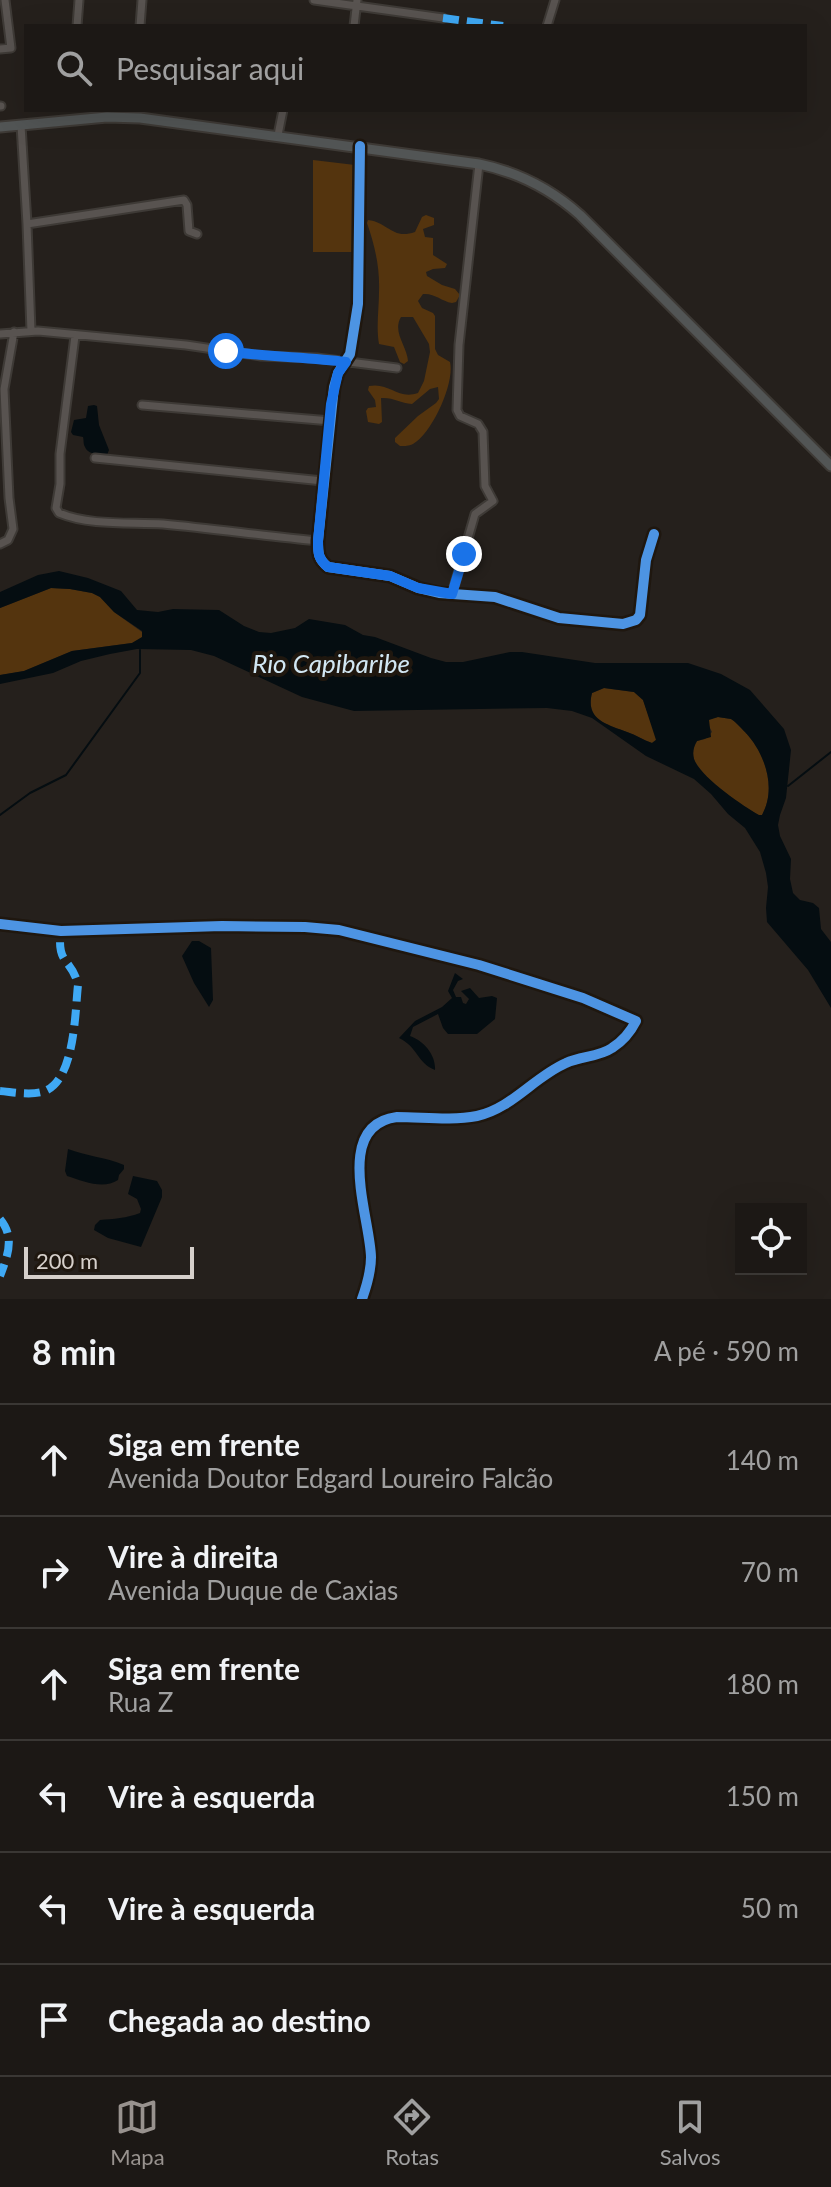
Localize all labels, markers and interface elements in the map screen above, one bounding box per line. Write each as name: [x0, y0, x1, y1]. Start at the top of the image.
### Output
search box: [24, 24, 807, 112]
icon: search: [52, 46, 96, 90]
text: Pesquisar aqui: [116, 50, 304, 86]
route start: [208, 333, 244, 369]
route end: [446, 536, 482, 572]
water label: Rio Capibaribe: [252, 647, 410, 679]
map controls: [735, 1203, 807, 1275]
button: locate: [735, 1203, 807, 1275]
scale bar: [24, 1243, 194, 1279]
text: 200 m: [36, 1247, 98, 1274]
text: 8 min: [32, 1331, 116, 1372]
text: A pé · 590 m: [654, 1335, 799, 1367]
text: Siga em frente: [108, 1426, 300, 1462]
icon: ahead: [32, 1438, 76, 1482]
text: 140 m: [726, 1444, 799, 1476]
text: Avenida Doutor Edgard Loureiro Falcão: [108, 1462, 553, 1494]
text: Vire à direita: [108, 1538, 278, 1574]
icon: right: [32, 1550, 76, 1594]
text: 70 m: [741, 1556, 799, 1588]
text: Avenida Duque de Caxias: [108, 1574, 398, 1606]
text: Siga em frente: [108, 1650, 300, 1686]
icon: ahead: [32, 1662, 76, 1706]
text: 180 m: [726, 1668, 799, 1700]
text: Rua Z: [108, 1686, 173, 1718]
icon: left: [32, 1774, 76, 1818]
text: Vire à esquerda: [108, 1778, 315, 1814]
text: 150 m: [726, 1780, 799, 1812]
icon: left: [32, 1886, 76, 1930]
text: Vire à esquerda: [108, 1890, 315, 1926]
text: 50 m: [741, 1892, 799, 1924]
icon: arrive: [32, 1998, 76, 2042]
text: Chegada ao destino: [108, 2002, 371, 2038]
tab: Mapa: [110, 2095, 165, 2170]
tab: Rotas: [385, 2095, 439, 2170]
tab: Salvos: [660, 2095, 721, 2170]

